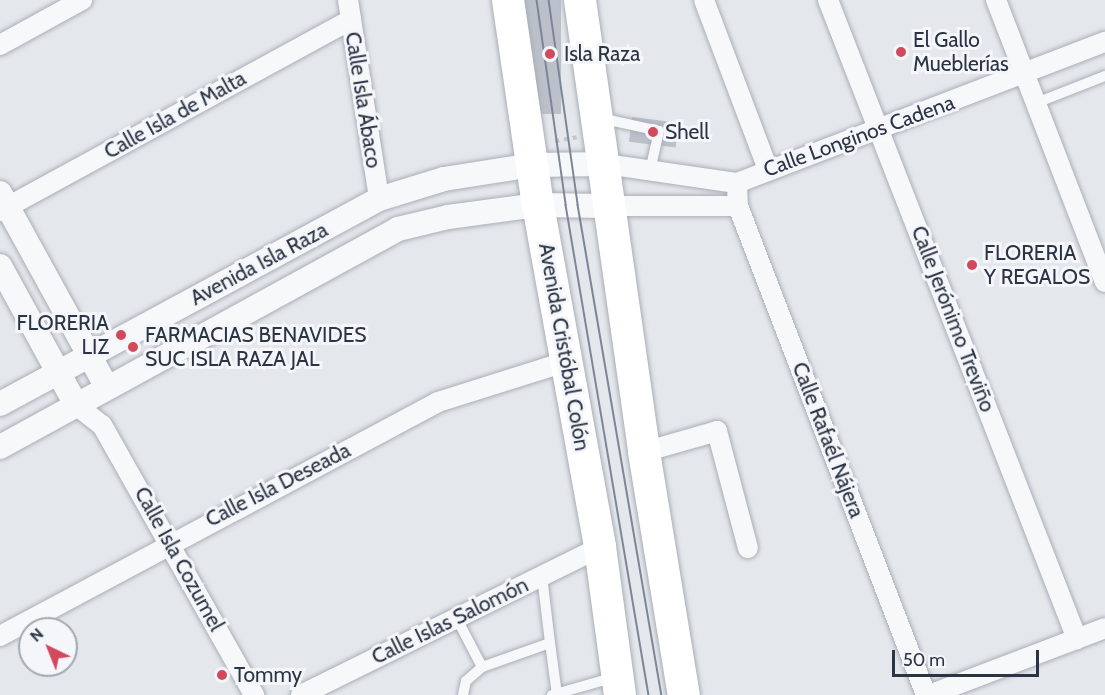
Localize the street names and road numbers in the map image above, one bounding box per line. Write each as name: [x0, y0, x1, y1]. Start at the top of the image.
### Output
street label: Calle Isla Ábaco: [340, 30, 386, 170]
street label: Calle Isla de Malta: [100, 66, 250, 164]
street label: Calle Longinos Cadena: [760, 90, 958, 182]
street label: Avenida Isla Raza: [186, 217, 332, 311]
street label: Calle Jerónimo Treviño: [906, 222, 1000, 416]
street label: Avenida Cristóbal Colón: [533, 241, 595, 453]
street label: Calle Rafaél Nájera: [787, 359, 869, 521]
street label: Calle Isla Deseada: [201, 438, 355, 532]
street label: Calle Isla Cozumel: [129, 483, 229, 635]
street label: Calle Islas Salomón: [368, 572, 532, 670]

